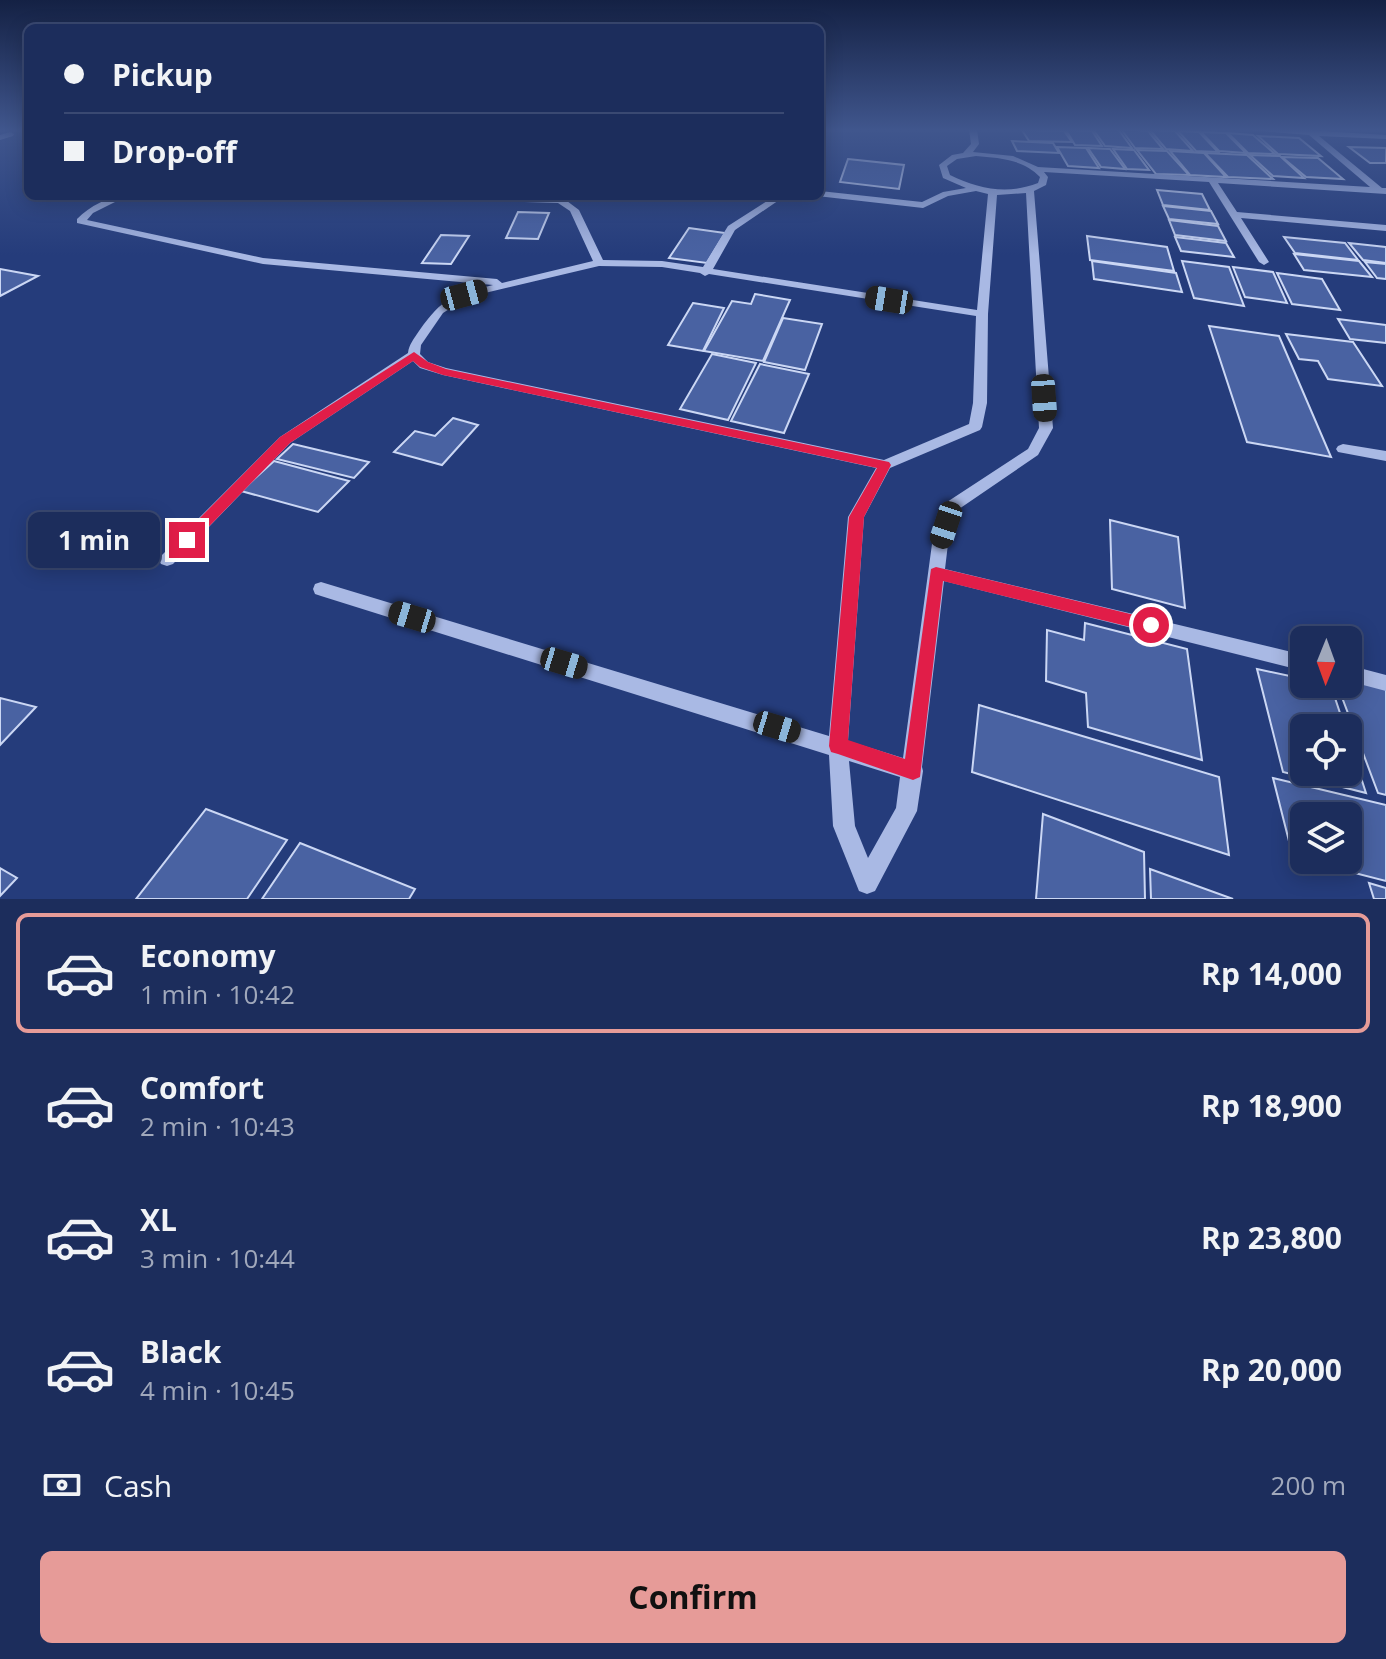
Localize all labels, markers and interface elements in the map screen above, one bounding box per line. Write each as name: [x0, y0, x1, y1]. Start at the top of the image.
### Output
text: Pickup: [112, 54, 213, 95]
text: Drop-off: [112, 131, 237, 172]
car: [438, 277, 490, 313]
car: [863, 284, 915, 316]
car: [1030, 373, 1058, 423]
car: [927, 498, 965, 552]
callout: 1 min: [27, 512, 159, 568]
text: 1 min: [58, 522, 130, 558]
route end: [169, 522, 205, 558]
car: [386, 599, 438, 635]
route start: [1133, 607, 1169, 643]
north arrow: [1290, 626, 1362, 698]
map controls: [1290, 626, 1362, 874]
car: [538, 645, 590, 681]
car: [751, 709, 803, 745]
button: locate: [1290, 714, 1362, 786]
button: layers: [1290, 802, 1362, 874]
text: Economy: [140, 935, 276, 976]
icon: car: [44, 937, 116, 1009]
text: Rp 14,000: [1201, 953, 1342, 994]
text: 1 min · 10:42: [140, 976, 295, 1012]
text: Comfort: [140, 1067, 264, 1108]
icon: car: [44, 1069, 116, 1141]
text: Rp 18,900: [1201, 1085, 1342, 1126]
text: 2 min · 10:43: [140, 1108, 295, 1144]
text: XL: [140, 1199, 177, 1240]
icon: car: [44, 1201, 116, 1273]
text: Rp 23,800: [1201, 1217, 1342, 1258]
text: 3 min · 10:44: [140, 1240, 295, 1276]
text: Black: [140, 1331, 221, 1372]
icon: car: [44, 1333, 116, 1405]
text: Rp 20,000: [1201, 1349, 1342, 1390]
text: 4 min · 10:45: [140, 1372, 295, 1408]
icon: cash: [40, 1463, 84, 1507]
text: Cash: [104, 1465, 172, 1506]
text: 200 m: [1271, 1467, 1346, 1503]
button: Confirm: [40, 1551, 1346, 1643]

